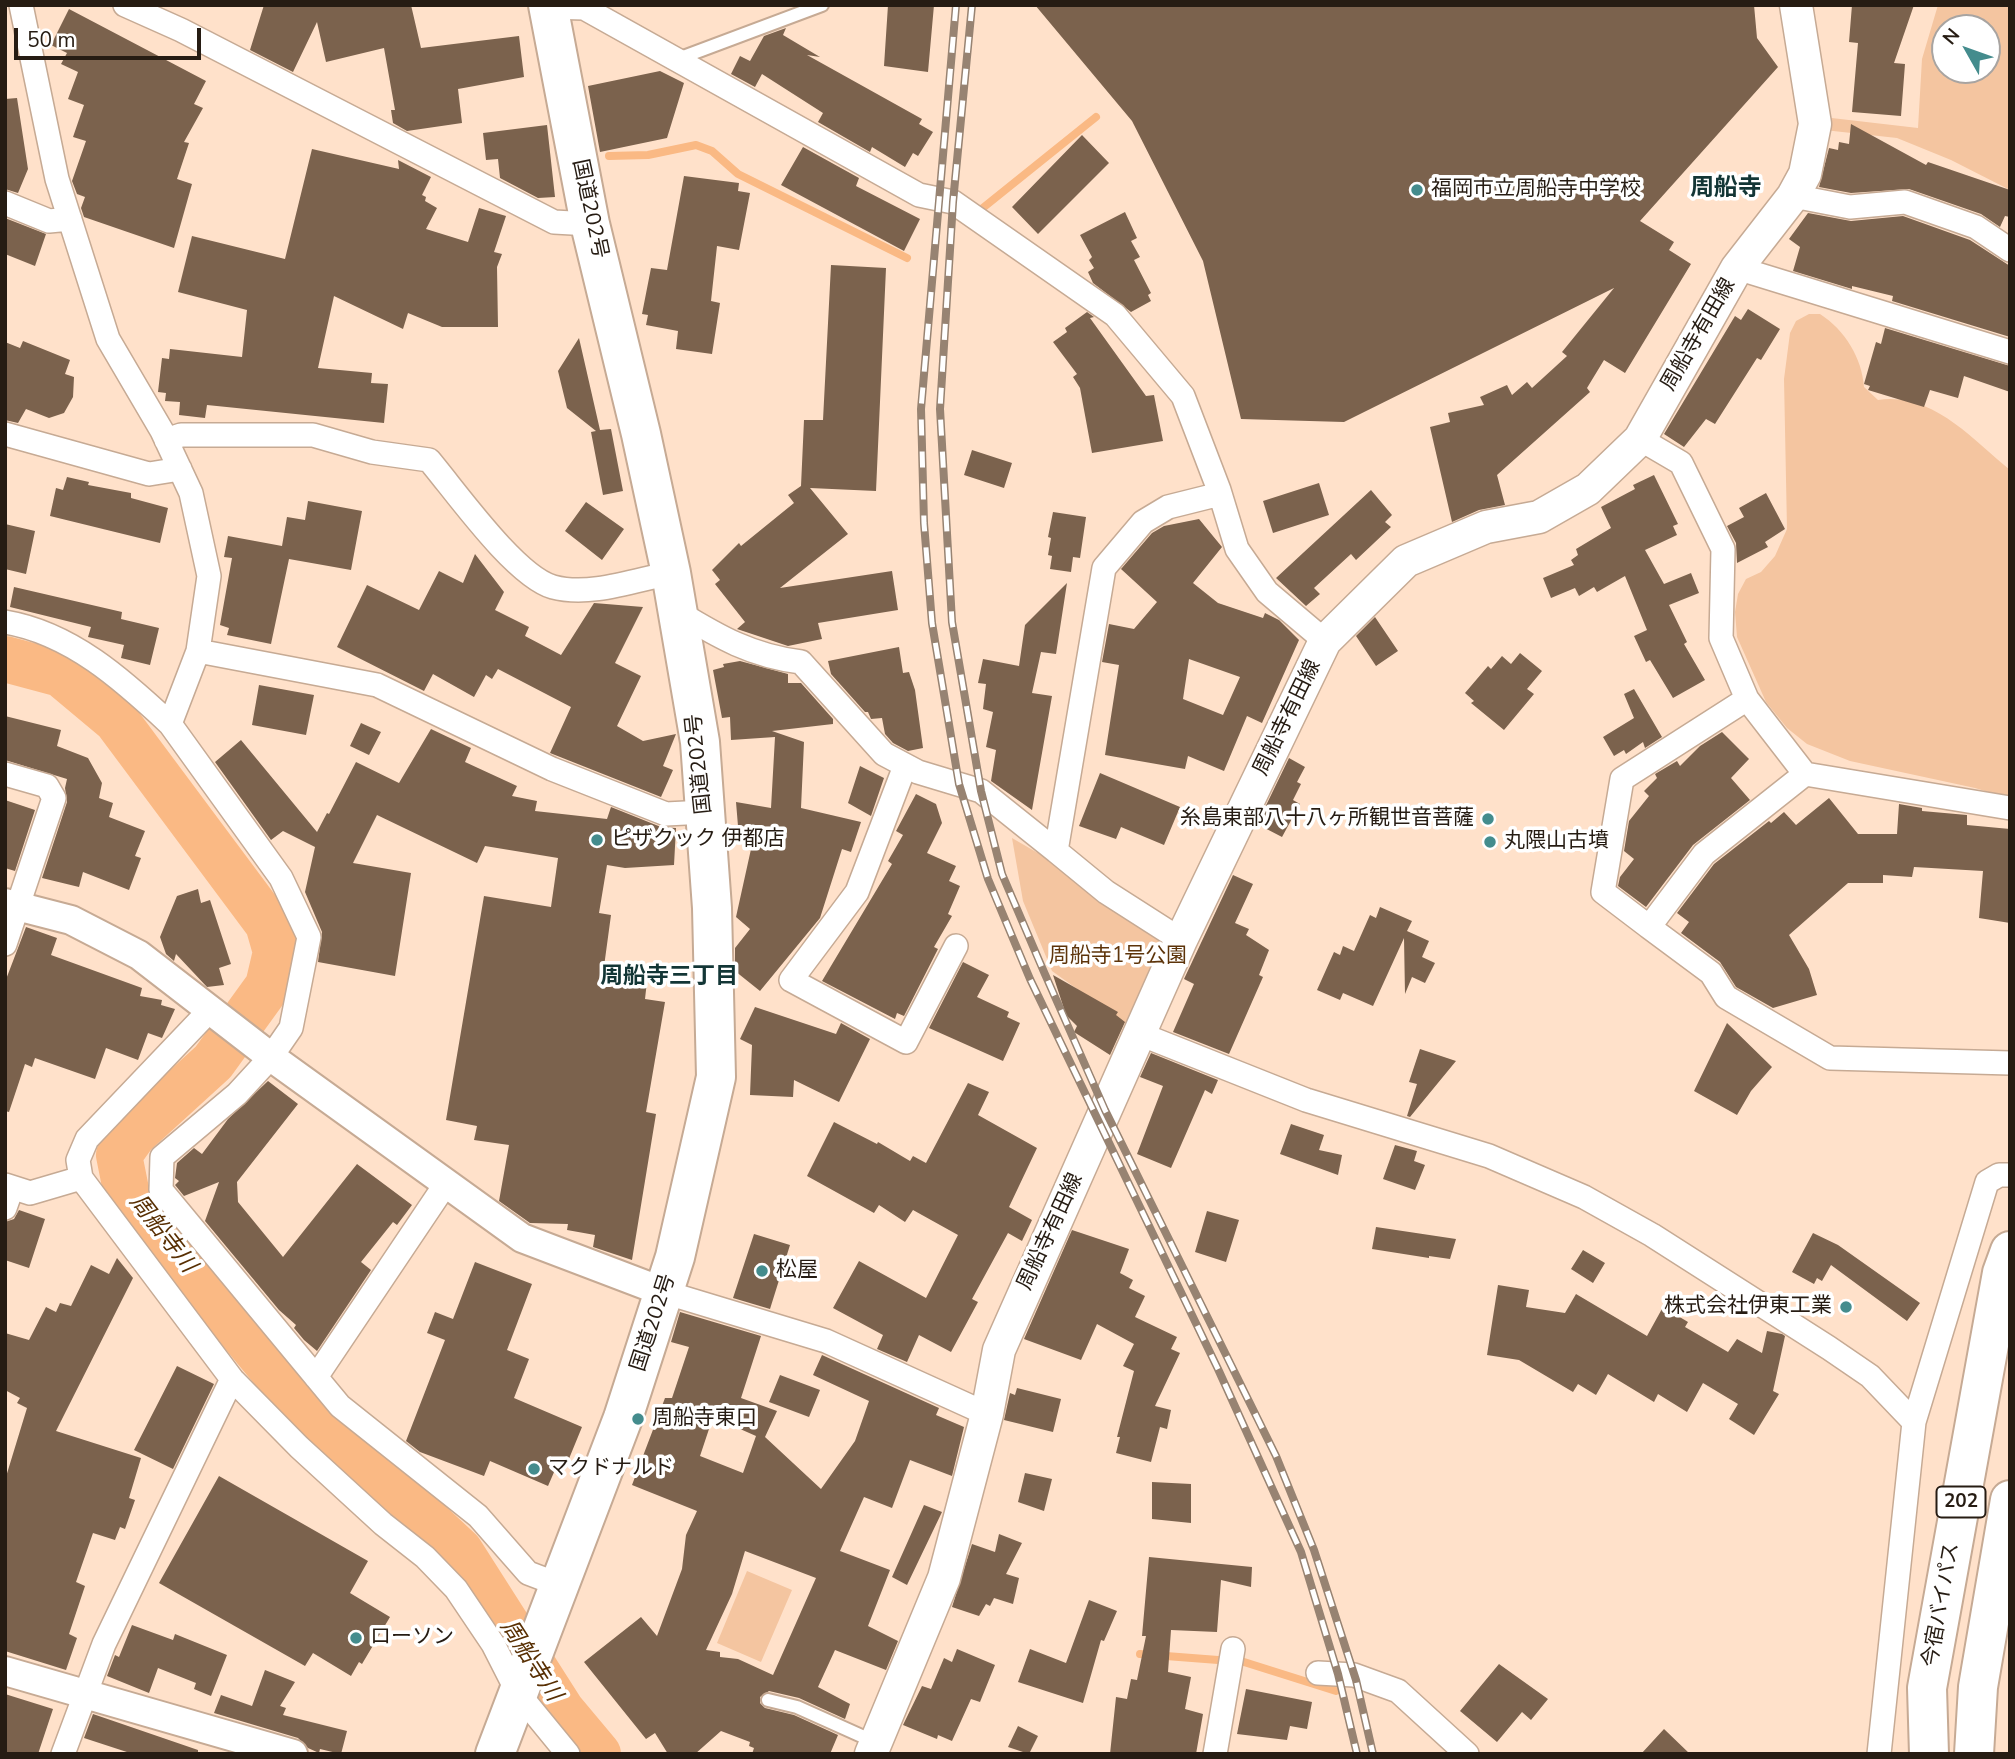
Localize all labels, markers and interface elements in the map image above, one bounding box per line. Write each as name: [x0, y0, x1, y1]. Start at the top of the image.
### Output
scale bar: [18, 14, 205, 58]
north arrow: [1931, 14, 2001, 84]
text: N: [1937, 23, 1966, 51]
text: 50 m: [27, 26, 76, 54]
street label: 国道202号: [566, 157, 612, 261]
district label: 周船寺: [1690, 175, 1762, 203]
place label: 福岡市立周船寺中学校: [1431, 177, 1641, 203]
marker: 福岡市立周船寺中学校: [1409, 182, 1425, 198]
street label: 周船寺有田線: [1657, 274, 1741, 396]
street label: 周船寺有田線: [1249, 656, 1327, 780]
street label: 国道202号: [682, 713, 718, 815]
place label: 糸島東部八十八ヶ所観世音菩薩: [1180, 806, 1474, 832]
marker: 糸島東部八十八ヶ所観世音菩薩: [1480, 811, 1496, 827]
place label: ピザクック 伊都店: [611, 827, 784, 853]
place label: 丸隈山古墳: [1504, 829, 1609, 855]
marker: ピザクック 伊都店: [589, 832, 605, 848]
marker: 丸隈山古墳: [1482, 834, 1498, 850]
park label: 周船寺1号公園: [1049, 944, 1187, 970]
district label: 周船寺三丁目: [600, 963, 738, 991]
street label: 周船寺有田線: [1013, 1170, 1089, 1294]
water label: 周船寺川: [123, 1189, 201, 1279]
place label: 松屋: [776, 1258, 818, 1284]
marker: 松屋: [754, 1263, 770, 1279]
street label: 国道202号: [626, 1271, 682, 1375]
place label: 株式会社伊東工業: [1664, 1294, 1832, 1320]
marker: 株式会社伊東工業: [1838, 1299, 1854, 1315]
place label: 周船寺東口: [652, 1406, 757, 1432]
marker: 周船寺東口: [630, 1411, 646, 1427]
place label: マクドナルド: [548, 1456, 674, 1482]
marker: マクドナルド: [526, 1461, 542, 1477]
road number: 202: [1937, 1486, 1986, 1518]
street label: 今宿バイパス: [1919, 1541, 1965, 1669]
water label: 周船寺川: [493, 1615, 567, 1707]
place label: ローソン: [370, 1625, 454, 1651]
marker: ローソン: [348, 1630, 364, 1646]

